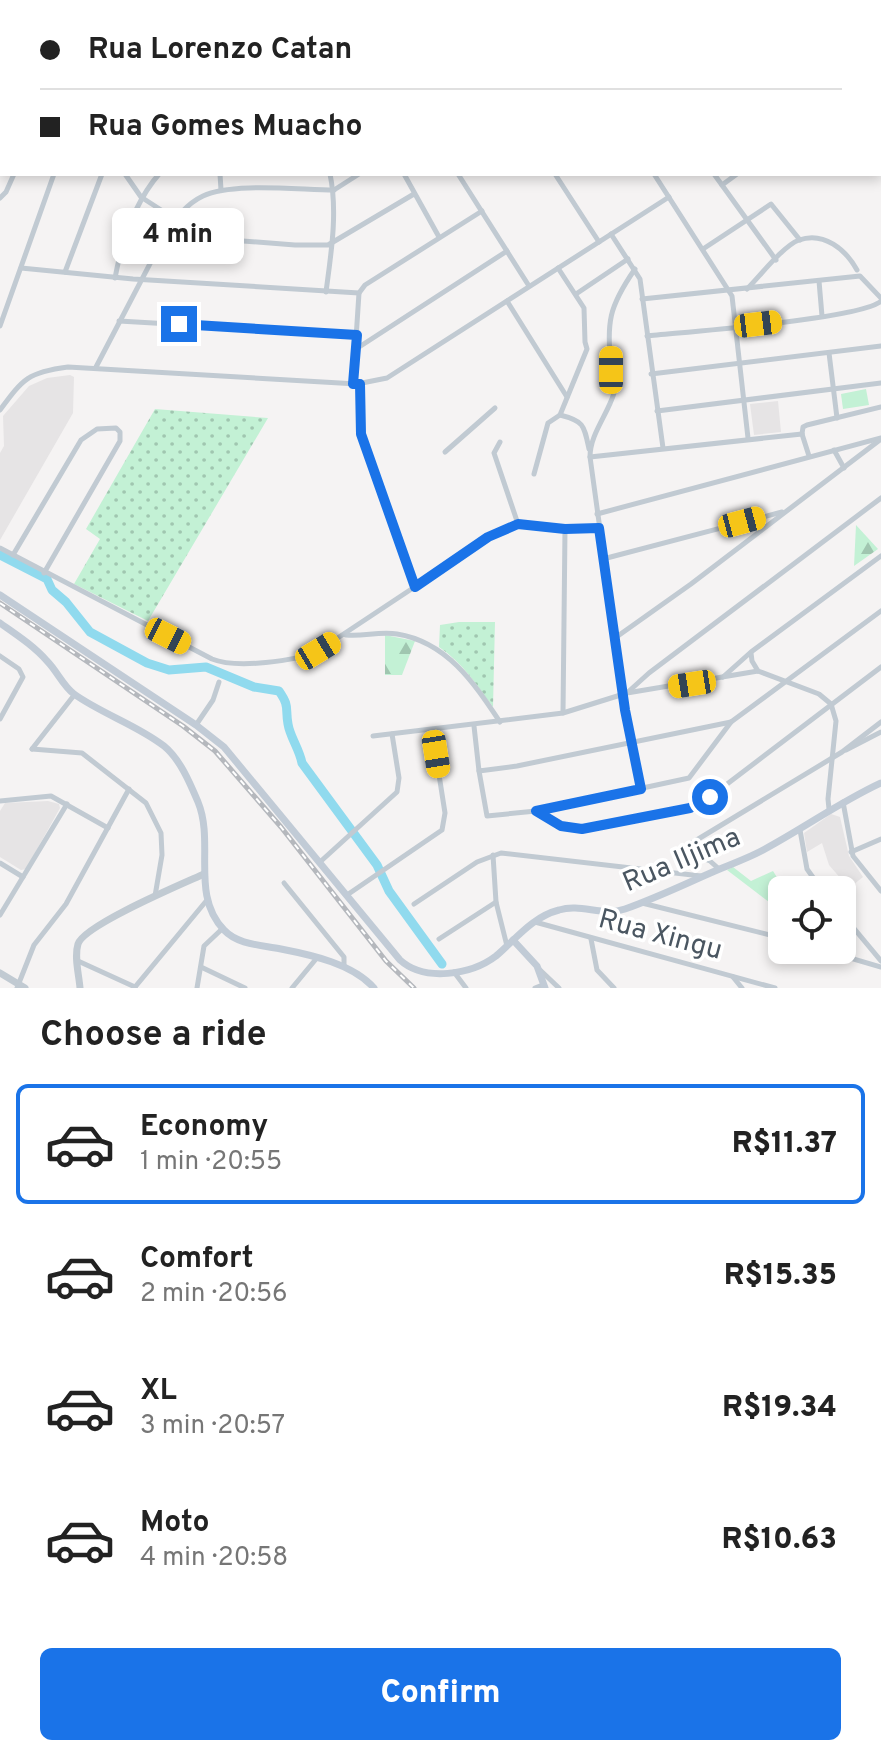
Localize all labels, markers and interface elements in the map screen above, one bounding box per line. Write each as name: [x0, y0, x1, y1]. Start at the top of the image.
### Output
text: Rua Lorenzo Catan: [88, 32, 352, 69]
text: Rua Gomes Muacho: [88, 109, 363, 146]
callout: 4 min: [113, 208, 245, 264]
text: 4 min: [143, 219, 213, 252]
route end: [161, 306, 197, 342]
car: [733, 309, 783, 339]
car: [599, 346, 623, 394]
car: [716, 504, 768, 540]
car: [141, 614, 195, 658]
car: [291, 628, 345, 674]
car: [666, 668, 718, 700]
car: [420, 728, 452, 780]
route start: [692, 779, 728, 815]
street label: Rua Iljima: [618, 820, 746, 902]
map controls: [768, 876, 856, 964]
button: locate: [768, 876, 856, 964]
street label: Rua Xingu: [594, 902, 726, 970]
text: Choose a ride: [40, 1013, 266, 1059]
icon: car: [44, 1108, 116, 1180]
text: Economy: [140, 1109, 268, 1146]
text: R$11.37: [732, 1126, 837, 1163]
text: 1 min · 20:55: [140, 1146, 282, 1179]
icon: car: [44, 1240, 116, 1312]
text: Comfort: [140, 1241, 253, 1278]
text: R$15.35: [724, 1258, 837, 1295]
text: 2 min · 20:56: [140, 1278, 288, 1311]
icon: car: [44, 1372, 116, 1444]
text: XL: [140, 1373, 177, 1410]
text: R$19.34: [722, 1390, 837, 1427]
text: 3 min · 20:57: [140, 1410, 285, 1443]
icon: car: [44, 1504, 116, 1576]
text: Moto: [140, 1505, 210, 1542]
text: R$10.63: [722, 1522, 837, 1559]
text: 4 min · 20:58: [140, 1542, 288, 1575]
button: Confirm: [40, 1648, 841, 1740]

